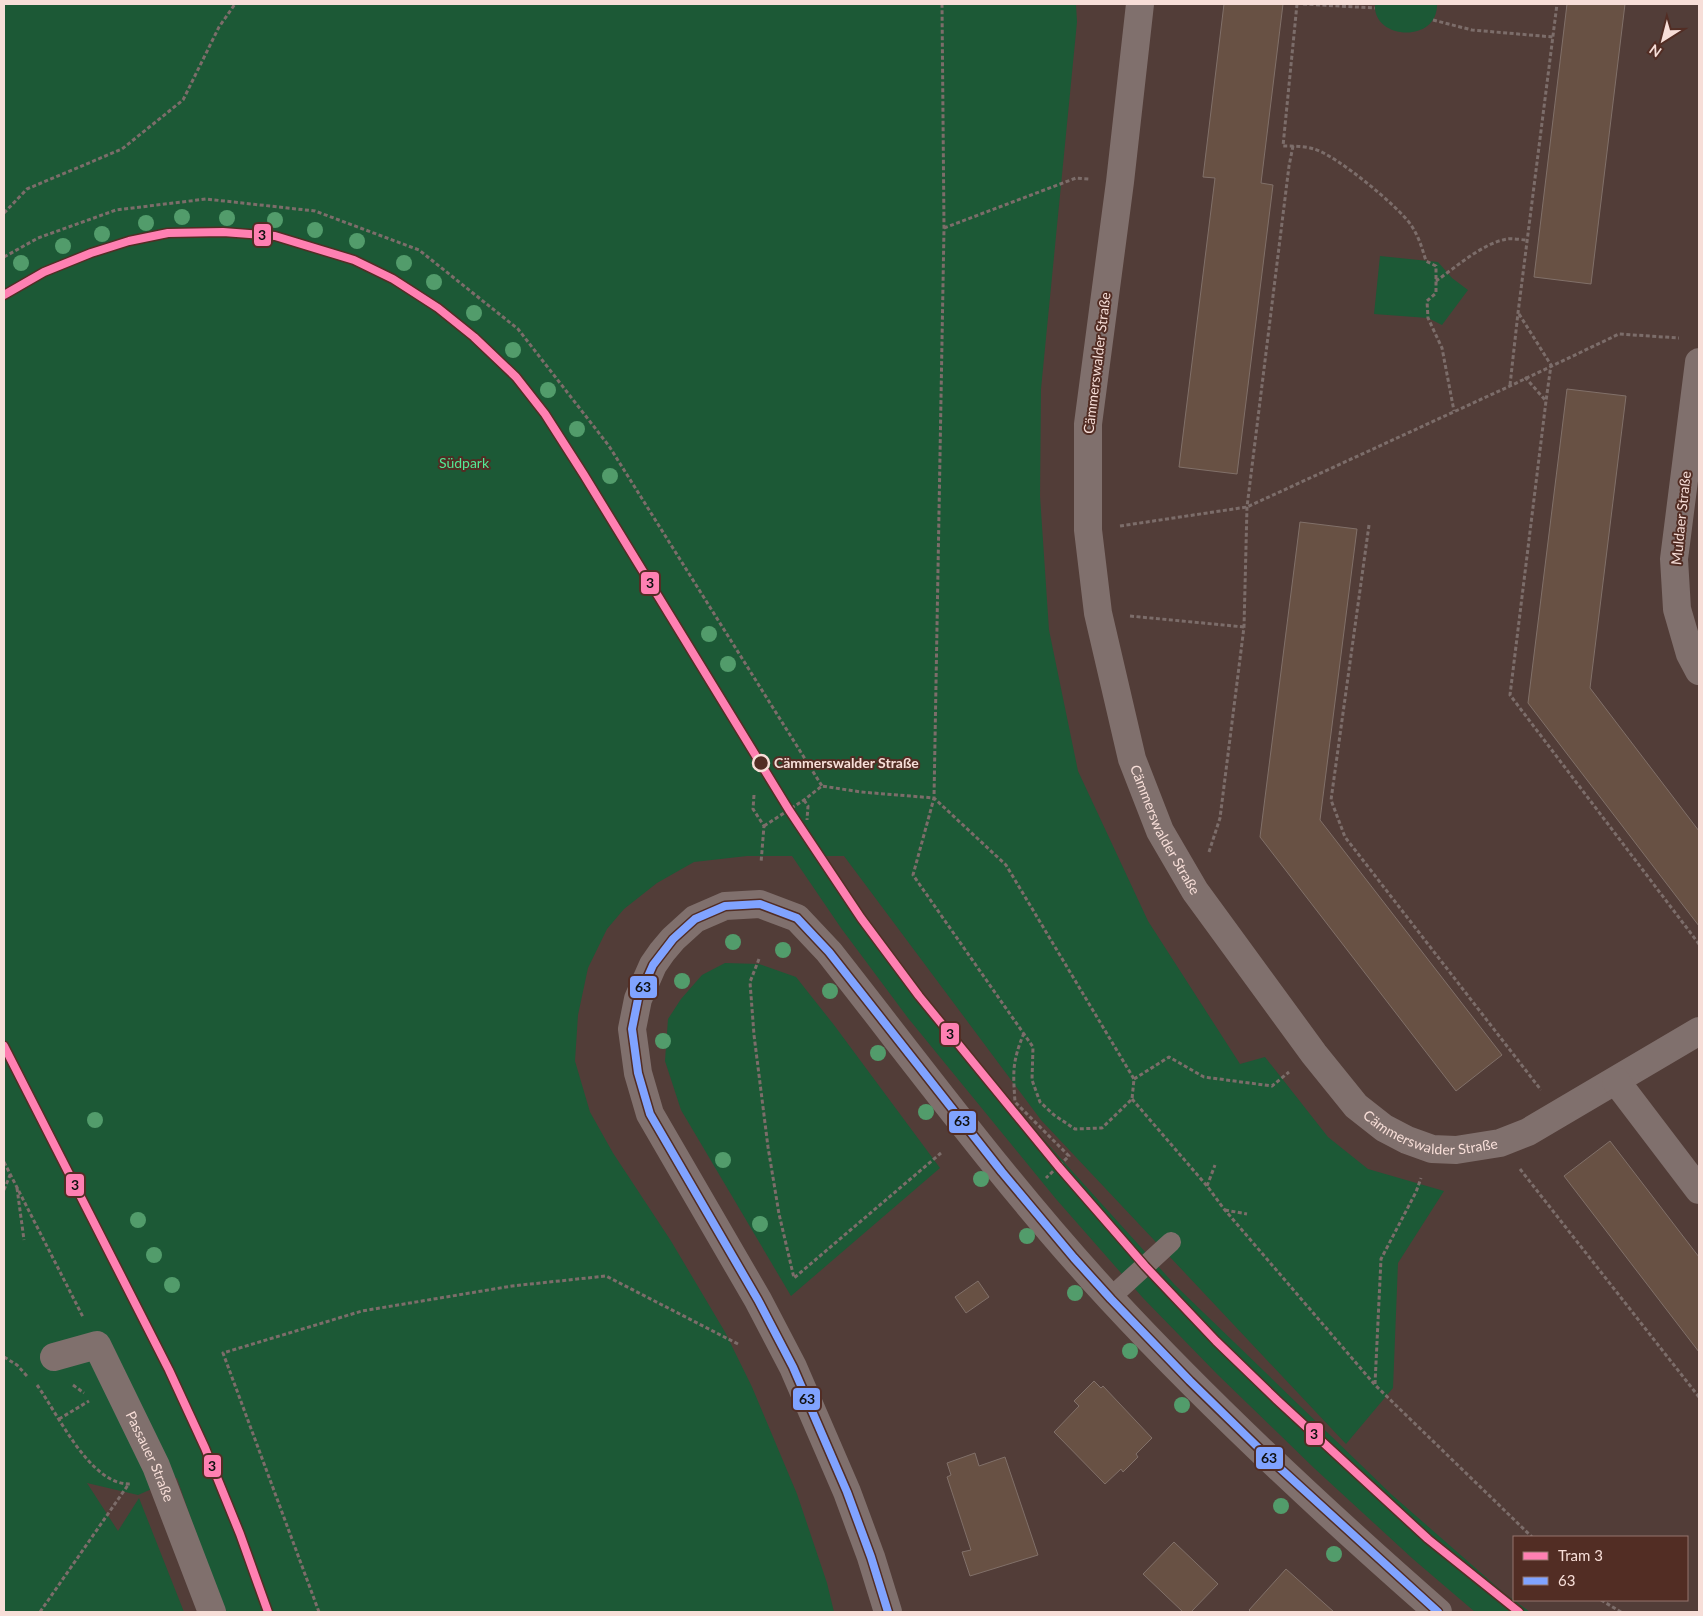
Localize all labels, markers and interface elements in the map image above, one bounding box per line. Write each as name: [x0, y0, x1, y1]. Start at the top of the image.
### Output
north arrow: [1638, 15, 1688, 65]
text: N: [1646, 41, 1664, 61]
line badge: 3: [253, 223, 272, 247]
text: 3: [258, 226, 266, 243]
street label: Cämmerswalder Straße: [1079, 291, 1114, 435]
park label: Südpark: [439, 454, 490, 471]
street label: Muldaer Straße: [1667, 470, 1694, 566]
line badge: 3: [640, 571, 660, 595]
text: 3: [646, 574, 654, 591]
marker: Cämmerswalder Straße: [752, 754, 770, 772]
place label: Cämmerswalder Straße: [774, 754, 919, 771]
street label: Cämmerswalder Straße: [1127, 762, 1204, 897]
line badge: 63: [629, 975, 658, 999]
text: 63: [635, 978, 651, 995]
line badge: 3: [940, 1022, 960, 1046]
text: 3: [946, 1025, 954, 1042]
street label: Cämmerswalder Straße: [1360, 1106, 1499, 1158]
line badge: 63: [948, 1110, 977, 1134]
text: 63: [954, 1112, 970, 1129]
line badge: 3: [65, 1173, 85, 1197]
text: 3: [71, 1176, 79, 1193]
line badge: 63: [792, 1387, 821, 1411]
text: 63: [799, 1390, 815, 1407]
street label: Passauer Straße: [122, 1408, 178, 1504]
line badge: 3: [1305, 1422, 1324, 1446]
text: 3: [1310, 1425, 1318, 1442]
line badge: 63: [1255, 1446, 1284, 1470]
text: 63: [1261, 1449, 1277, 1466]
line badge: 3: [203, 1454, 222, 1478]
text: 3: [208, 1457, 216, 1474]
legend: [1513, 1536, 1688, 1601]
text: Tram 3: [1558, 1546, 1603, 1564]
text: 63: [1558, 1571, 1575, 1589]

